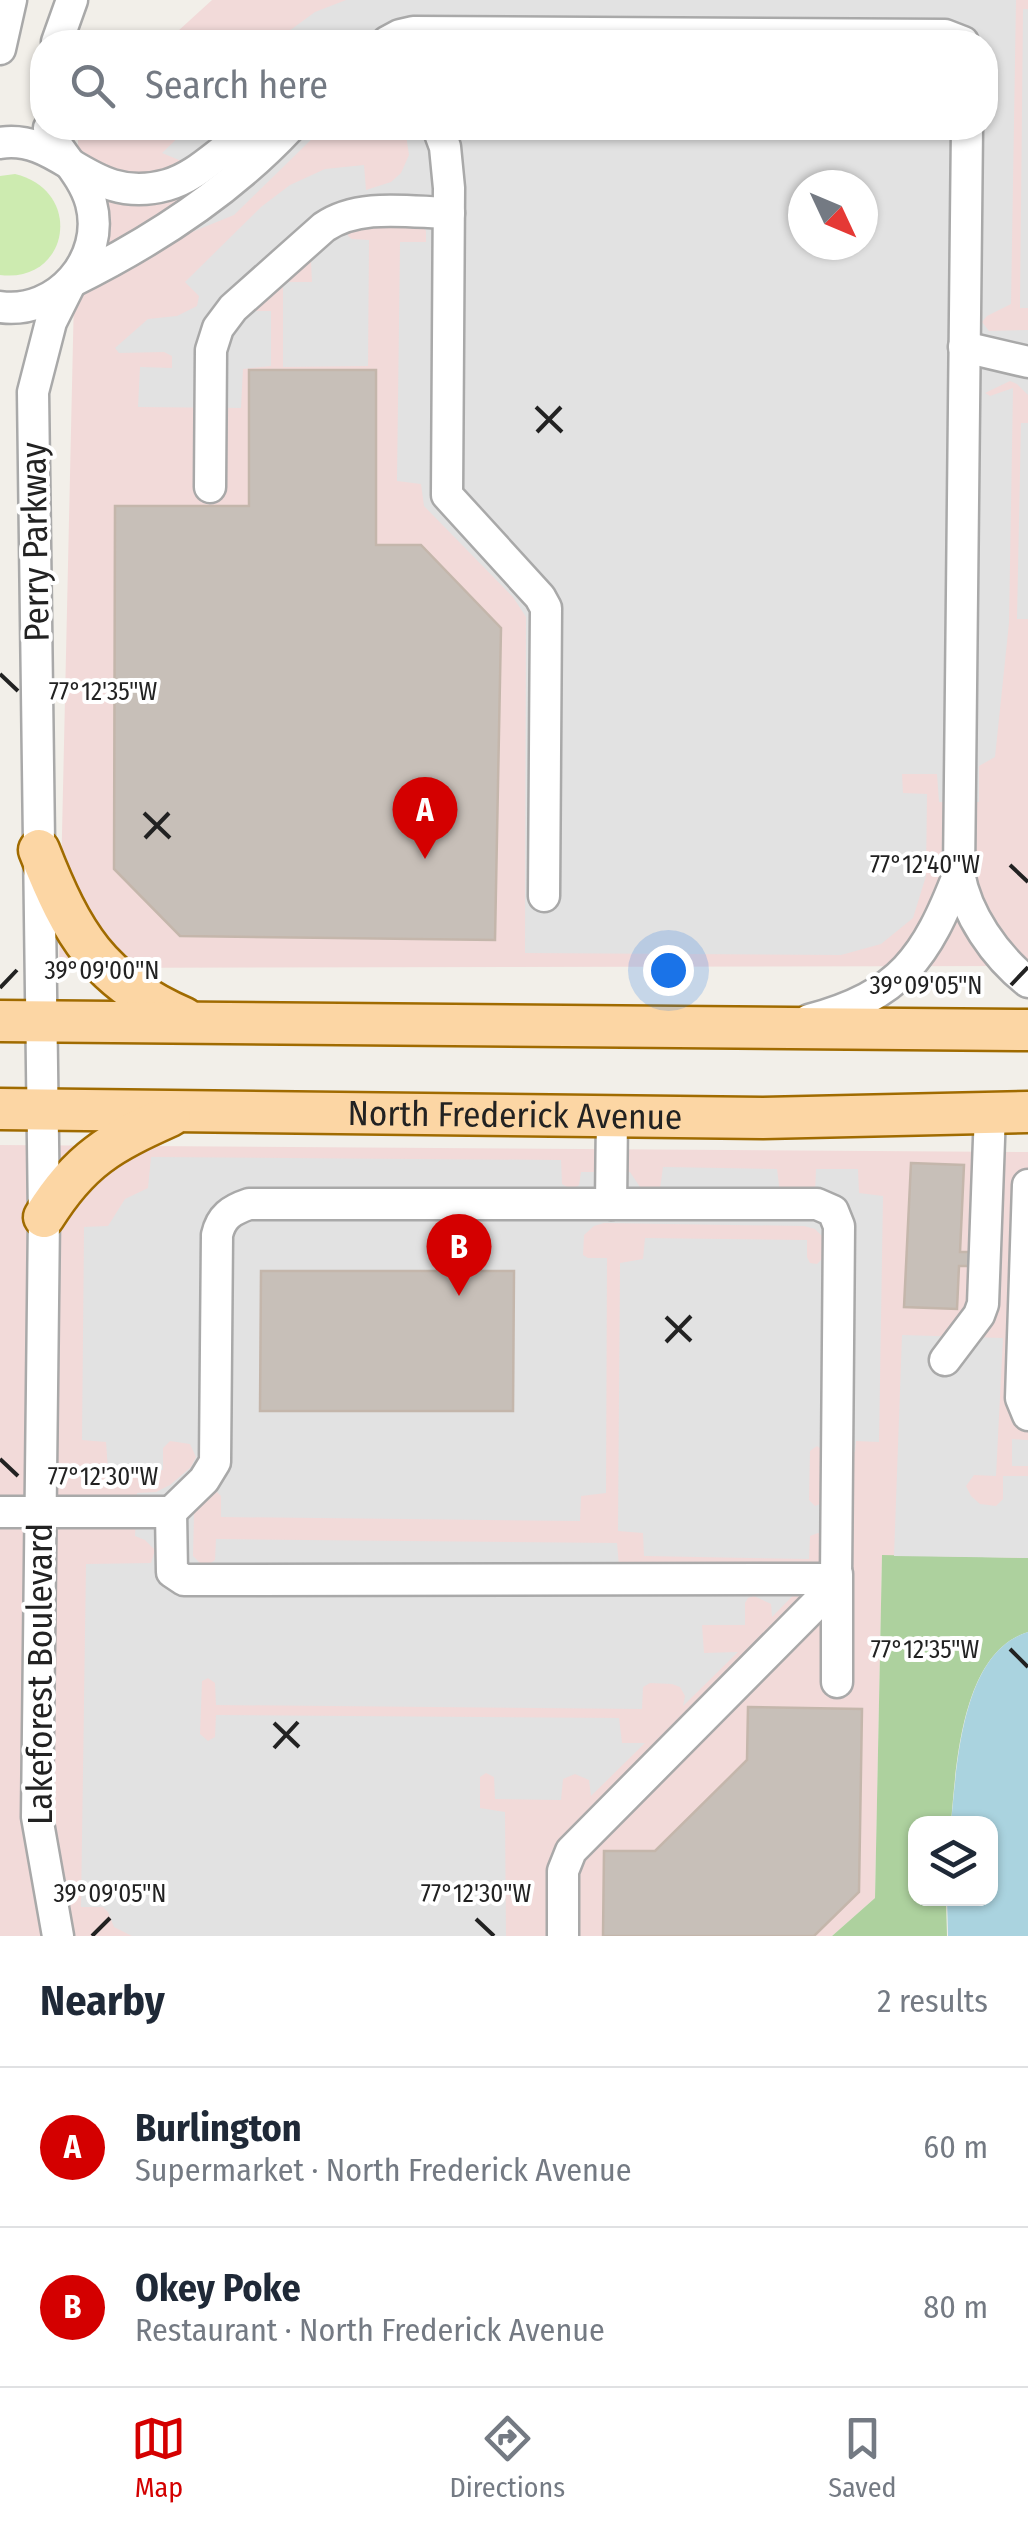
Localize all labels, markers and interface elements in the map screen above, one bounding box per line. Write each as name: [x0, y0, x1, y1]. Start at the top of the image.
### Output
search box: [30, 30, 998, 140]
icon: search: [65, 58, 120, 113]
text: Search here: [145, 62, 328, 108]
north arrow: [788, 170, 878, 260]
street label: Perry Parkway: [12, 441, 58, 642]
text: 77°12'35"W: [49, 677, 157, 707]
pin: A: [392, 776, 458, 859]
text: 77°12'40"W: [870, 850, 980, 880]
your location: [643, 945, 694, 996]
text: 39°09'00"N: [44, 956, 160, 986]
text: 39°09'05"N: [869, 971, 983, 1001]
street label: North Frederick Avenue: [347, 1092, 682, 1138]
pin: B: [426, 1214, 492, 1296]
text: 77°12'30"W: [48, 1462, 158, 1492]
street label: Lakeforest Boulevard: [19, 1523, 61, 1825]
text: 77°12'35"W: [871, 1635, 979, 1665]
map controls: [908, 1816, 998, 1906]
button: layers: [908, 1816, 998, 1906]
text: 39°09'05"N: [53, 1879, 167, 1909]
text: 77°12'30"W: [421, 1879, 531, 1909]
text: Nearby: [40, 1976, 165, 2026]
text: 2 results: [877, 1982, 988, 2020]
text: Burlington: [135, 2105, 302, 2151]
text: A: [64, 2128, 81, 2166]
text: 60 m: [923, 2128, 988, 2166]
text: Supermarket · North Frederick Avenue: [135, 2151, 632, 2189]
text: Okey Poke: [135, 2265, 301, 2311]
text: B: [64, 2288, 81, 2326]
text: 80 m: [923, 2288, 988, 2326]
text: Restaurant · North Frederick Avenue: [135, 2311, 605, 2349]
tab: Map: [131, 2411, 186, 2504]
tab: Directions: [449, 2411, 565, 2504]
tab: Saved: [828, 2411, 897, 2504]

